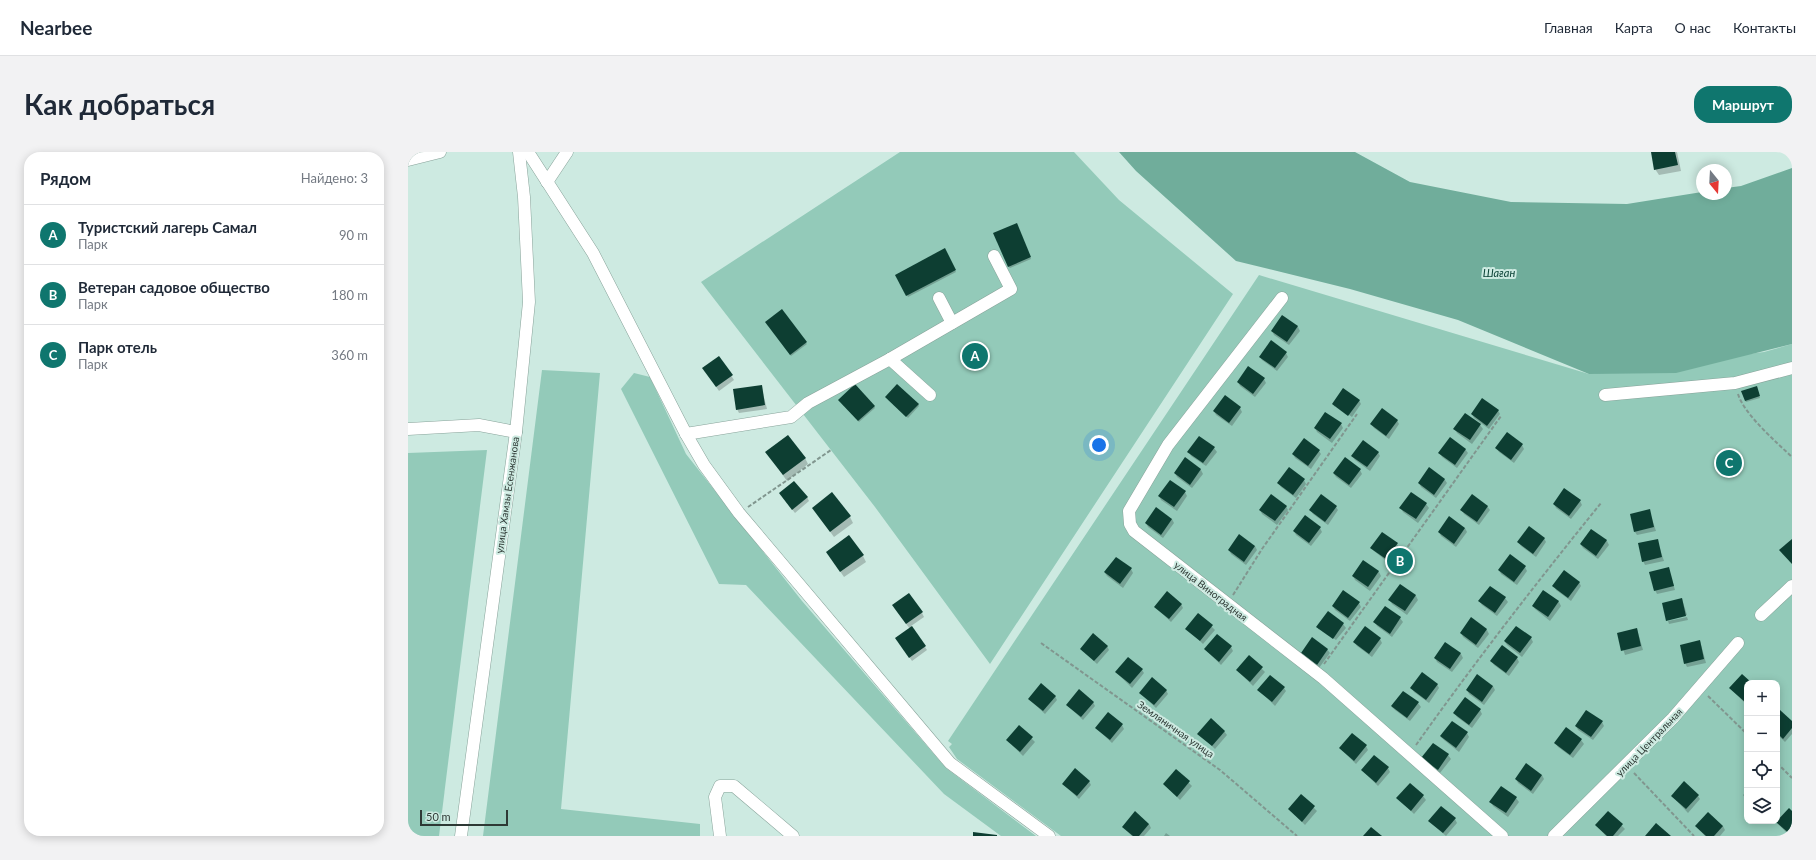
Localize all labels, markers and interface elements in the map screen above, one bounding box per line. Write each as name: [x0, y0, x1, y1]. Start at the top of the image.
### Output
text: Nearbee: [20, 16, 92, 39]
text: Главная: [1544, 19, 1593, 36]
text: Карта: [1615, 19, 1653, 36]
text: О нас: [1675, 19, 1711, 36]
text: Контакты: [1733, 19, 1796, 36]
button: Маршрут: [1694, 86, 1792, 123]
text: Как добраться: [24, 87, 215, 121]
north arrow: [1696, 164, 1732, 200]
text: Рядом: [40, 168, 91, 189]
text: Найдено: 3: [301, 170, 368, 186]
text: Туристский лагерь Самал: [78, 218, 257, 236]
text: A: [48, 227, 58, 243]
text: 90 m: [339, 227, 368, 243]
text: Парк: [78, 236, 108, 252]
water label: Шаған: [1483, 266, 1515, 279]
text: Ветеран садовое общество: [78, 278, 270, 296]
text: B: [49, 287, 57, 303]
text: 180 m: [331, 287, 368, 303]
text: Парк: [78, 296, 108, 312]
text: Парк отель: [78, 338, 157, 356]
pin: A: [962, 341, 988, 371]
text: C: [49, 347, 57, 363]
text: 360 m: [331, 347, 368, 363]
text: Парк: [78, 356, 108, 372]
your location: [1089, 435, 1109, 455]
street label: улица Хамзы Есенжанова: [493, 436, 521, 554]
pin: C: [1716, 448, 1742, 478]
pin: B: [1387, 546, 1413, 576]
street label: улица Виноградная: [1172, 559, 1250, 623]
map controls: [1744, 680, 1780, 824]
button: +: [1744, 680, 1780, 716]
street label: Земляничная улица: [1135, 698, 1217, 760]
street label: улица Центральная: [1613, 705, 1685, 779]
button: −: [1744, 716, 1780, 752]
button: locate: [1744, 752, 1780, 788]
button: layers: [1744, 788, 1780, 824]
scale bar: [420, 808, 508, 827]
text: 50 m: [426, 810, 451, 823]

